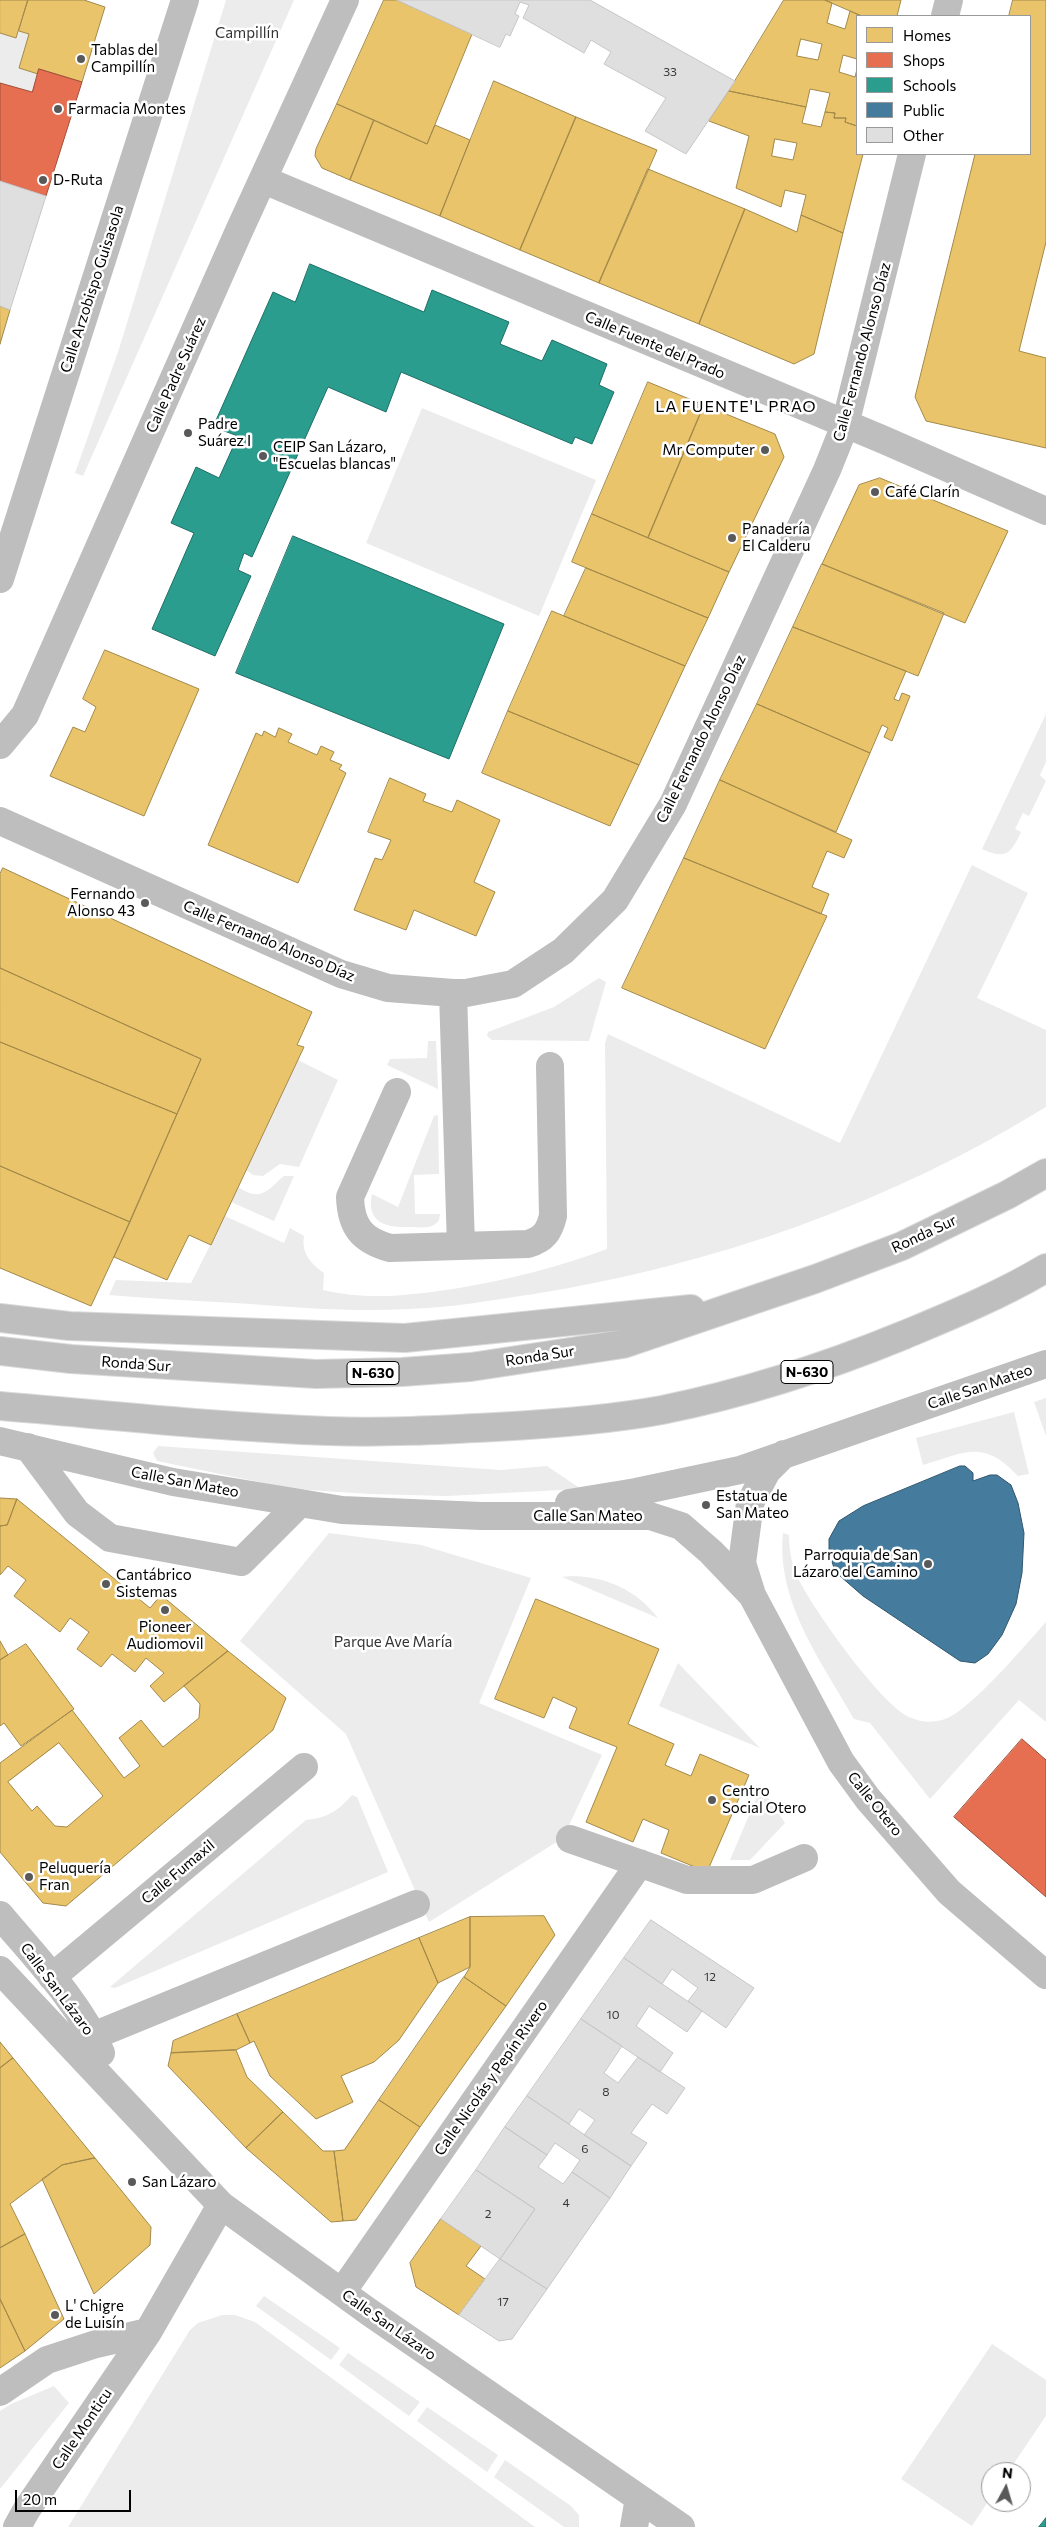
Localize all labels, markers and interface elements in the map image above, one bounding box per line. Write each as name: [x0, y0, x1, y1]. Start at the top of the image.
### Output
legend: [856, 15, 1031, 155]
park label: Campillín: [215, 24, 279, 42]
text: Homes: [903, 26, 951, 44]
place label: Tablas del Campillín: [91, 41, 158, 76]
text: Shops: [903, 51, 945, 69]
marker: Tablas del Campillín: [75, 53, 87, 65]
house number: 33: [663, 65, 677, 79]
text: Schools: [903, 76, 956, 94]
place label: Farmacia Montes: [68, 100, 186, 118]
text: Public: [903, 101, 945, 119]
marker: Farmacia Montes: [52, 103, 64, 115]
text: Other: [903, 126, 944, 144]
place label: D-Ruta: [53, 171, 103, 189]
marker: D-Ruta: [37, 174, 49, 186]
street label: Calle Arzobispo Guisasola: [56, 203, 128, 375]
street label: Calle Fernando Alonso Díaz: [829, 260, 895, 444]
street label: Calle Fuente del Prado: [582, 307, 728, 383]
street label: Calle Padre Suárez: [142, 314, 210, 436]
district label: LA FUENTE'L PRAO: [653, 397, 819, 417]
place label: Padre Suárez I: [198, 415, 251, 450]
marker: Padre Suárez I: [182, 427, 194, 439]
place label: CEIP San Lázaro, "Escuelas blancas": [273, 438, 396, 473]
place label: Mr Computer: [662, 441, 755, 459]
marker: Mr Computer: [759, 444, 771, 456]
marker: CEIP San Lázaro, "Escuelas blancas": [257, 450, 269, 462]
place label: Café Clarín: [885, 483, 960, 501]
marker: Café Clarín: [869, 486, 881, 498]
place label: Panadería El Calderu: [742, 520, 810, 555]
marker: Panadería El Calderu: [726, 532, 738, 544]
street label: Calle Fernando Alonso Díaz: [652, 652, 750, 826]
place label: Fernando Alonso 43: [67, 885, 135, 920]
marker: Fernando Alonso 43: [139, 897, 151, 909]
street label: Calle Fernando Alonso Díaz: [180, 897, 358, 985]
street label: Ronda Sur: [889, 1211, 959, 1257]
street label: Ronda Sur: [504, 1342, 576, 1370]
street label: Ronda Sur: [101, 1353, 171, 1375]
road number: N-630: [781, 1360, 833, 1384]
street label: Calle San Mateo: [925, 1361, 1035, 1413]
road number: N-630: [347, 1362, 399, 1385]
street label: Calle San Mateo: [129, 1463, 241, 1501]
place label: Estatua de San Mateo: [716, 1487, 789, 1522]
marker: Estatua de San Mateo: [700, 1499, 712, 1511]
street label: Calle San Mateo: [533, 1507, 643, 1525]
place label: Parroquia de San Lázaro del Camino: [793, 1546, 918, 1581]
marker: Parroquia de San Lázaro del Camino: [922, 1558, 934, 1570]
place label: Cantábrico Sistemas: [116, 1566, 192, 1601]
marker: Cantábrico Sistemas: [100, 1578, 112, 1590]
marker: Pioneer Audiomovil: [159, 1604, 171, 1616]
place label: Pioneer Audiomovil: [126, 1618, 204, 1653]
park label: Parque Ave María: [334, 1633, 452, 1651]
street label: Calle Otero: [844, 1768, 906, 1840]
place label: Centro Social Otero: [722, 1782, 806, 1817]
marker: Centro Social Otero: [706, 1794, 718, 1806]
street label: Calle Fumaxil: [138, 1836, 218, 1908]
place label: Peluquería Fran: [39, 1859, 111, 1894]
marker: Peluquería Fran: [23, 1871, 35, 1883]
street label: Calle San Lázaro: [16, 1939, 98, 2039]
house number: 12: [704, 1970, 716, 1984]
street label: Calle Nicolás y Pepín Rivero: [431, 1997, 551, 2159]
house number: 10: [607, 2008, 619, 2022]
house number: 8: [602, 2085, 610, 2099]
house number: 6: [581, 2142, 589, 2156]
place label: San Lázaro: [142, 2173, 216, 2191]
marker: San Lázaro: [126, 2176, 138, 2188]
house number: 4: [562, 2196, 570, 2210]
house number: 2: [485, 2207, 491, 2221]
street label: Calle San Lázaro: [338, 2286, 440, 2364]
house number: 17: [497, 2295, 509, 2309]
place label: L' Chigre de Luisín: [65, 2297, 125, 2332]
marker: L' Chigre de Luisín: [49, 2309, 61, 2321]
street label: Calle Monticu: [48, 2385, 116, 2473]
north arrow: [981, 2462, 1031, 2512]
text: N: [1001, 2464, 1014, 2482]
scale bar: [18, 2480, 134, 2512]
text: 20 m: [23, 2490, 57, 2508]

